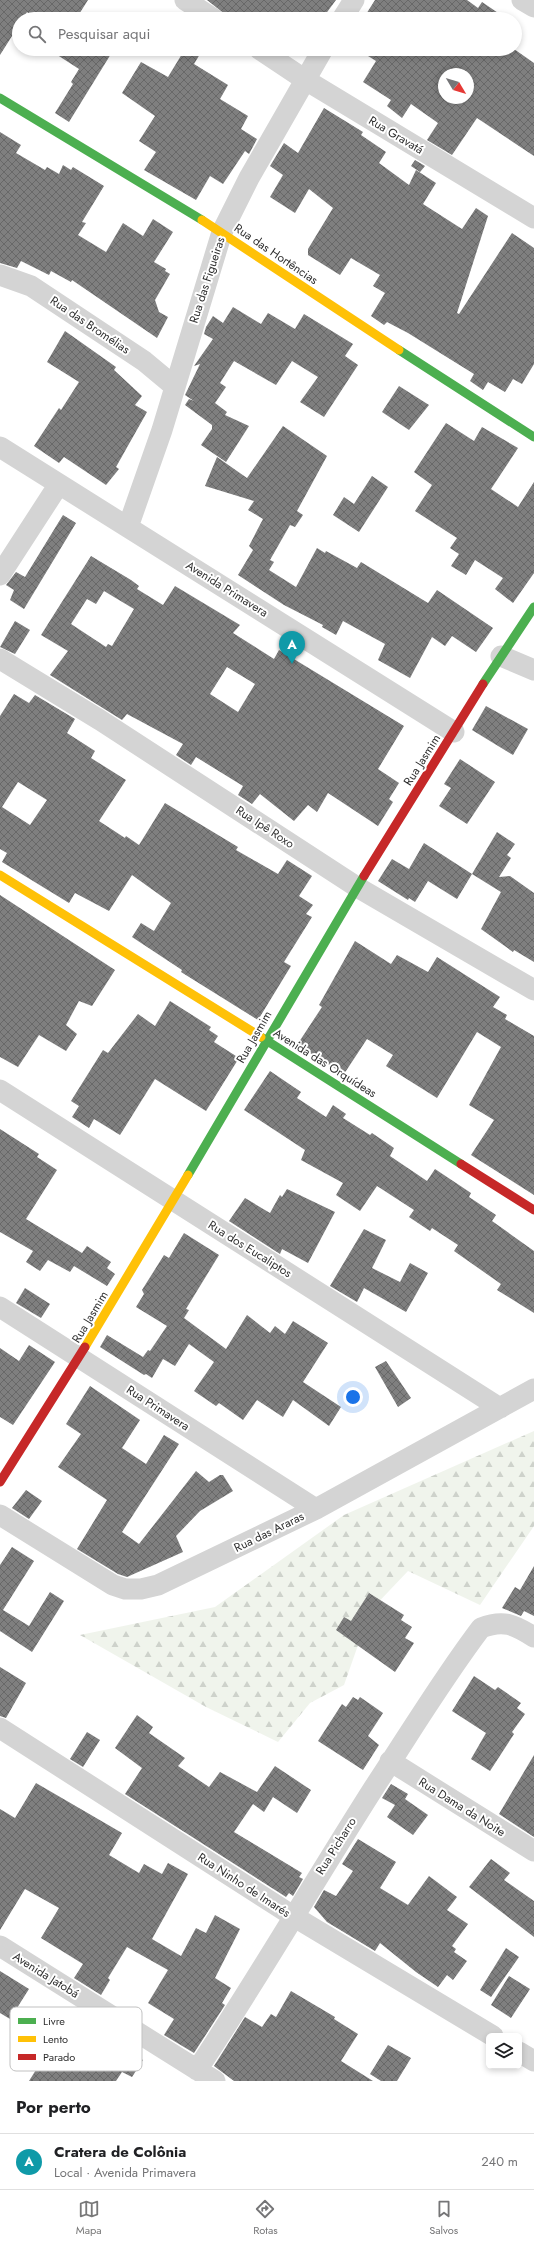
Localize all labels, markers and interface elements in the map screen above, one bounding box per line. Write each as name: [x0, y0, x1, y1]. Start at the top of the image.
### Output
search box: [12, 12, 522, 56]
icon: search: [26, 23, 48, 45]
text: Pesquisar aqui: [58, 23, 150, 45]
north arrow: [438, 68, 474, 104]
street label: Rua Gravatá: [365, 112, 427, 159]
street label: Rua das Hortências: [231, 219, 322, 289]
street label: Rua das Figueiras: [185, 234, 229, 325]
street label: Rua das Bromélias: [47, 292, 134, 358]
street label: Avenida Primavera: [182, 556, 272, 622]
pin: A: [279, 631, 305, 664]
street label: Rua Jasmim: [399, 731, 445, 789]
street label: Rua Ipê Roxo: [232, 801, 298, 853]
street label: Rua Jasmim: [232, 1008, 276, 1066]
street label: Avenida das Orquídeas: [270, 1024, 380, 1102]
street label: Rua dos Eucaliptos: [205, 1216, 295, 1282]
street label: Rua Jasmim: [67, 1288, 113, 1346]
street label: Rua Primavera: [123, 1381, 193, 1435]
your location: [343, 1387, 363, 1407]
street label: Rua das Araras: [231, 1507, 307, 1557]
street label: Rua Dama da Noite: [415, 1773, 509, 1841]
street label: Rua Picharro: [311, 1814, 361, 1878]
street label: Rua Ninho de Imarés: [194, 1848, 294, 1922]
street label: Avenida Jatobá: [9, 1947, 83, 2003]
legend: [10, 2007, 142, 2071]
text: Livre: [43, 2013, 65, 2029]
text: Lento: [43, 2031, 68, 2047]
map controls: [486, 2033, 522, 2069]
button: layers: [486, 2033, 522, 2069]
text: Parado: [43, 2049, 75, 2065]
text: Por perto: [16, 2095, 91, 2119]
text: Cratera de Colônia: [54, 2141, 186, 2163]
text: A: [24, 2152, 34, 2171]
text: 240 m: [481, 2152, 518, 2171]
text: Local · Avenida Primavera: [54, 2163, 196, 2182]
tab: Mapa: [76, 2198, 102, 2238]
tab: Rotas: [253, 2198, 278, 2238]
tab: Salvos: [429, 2198, 458, 2238]

